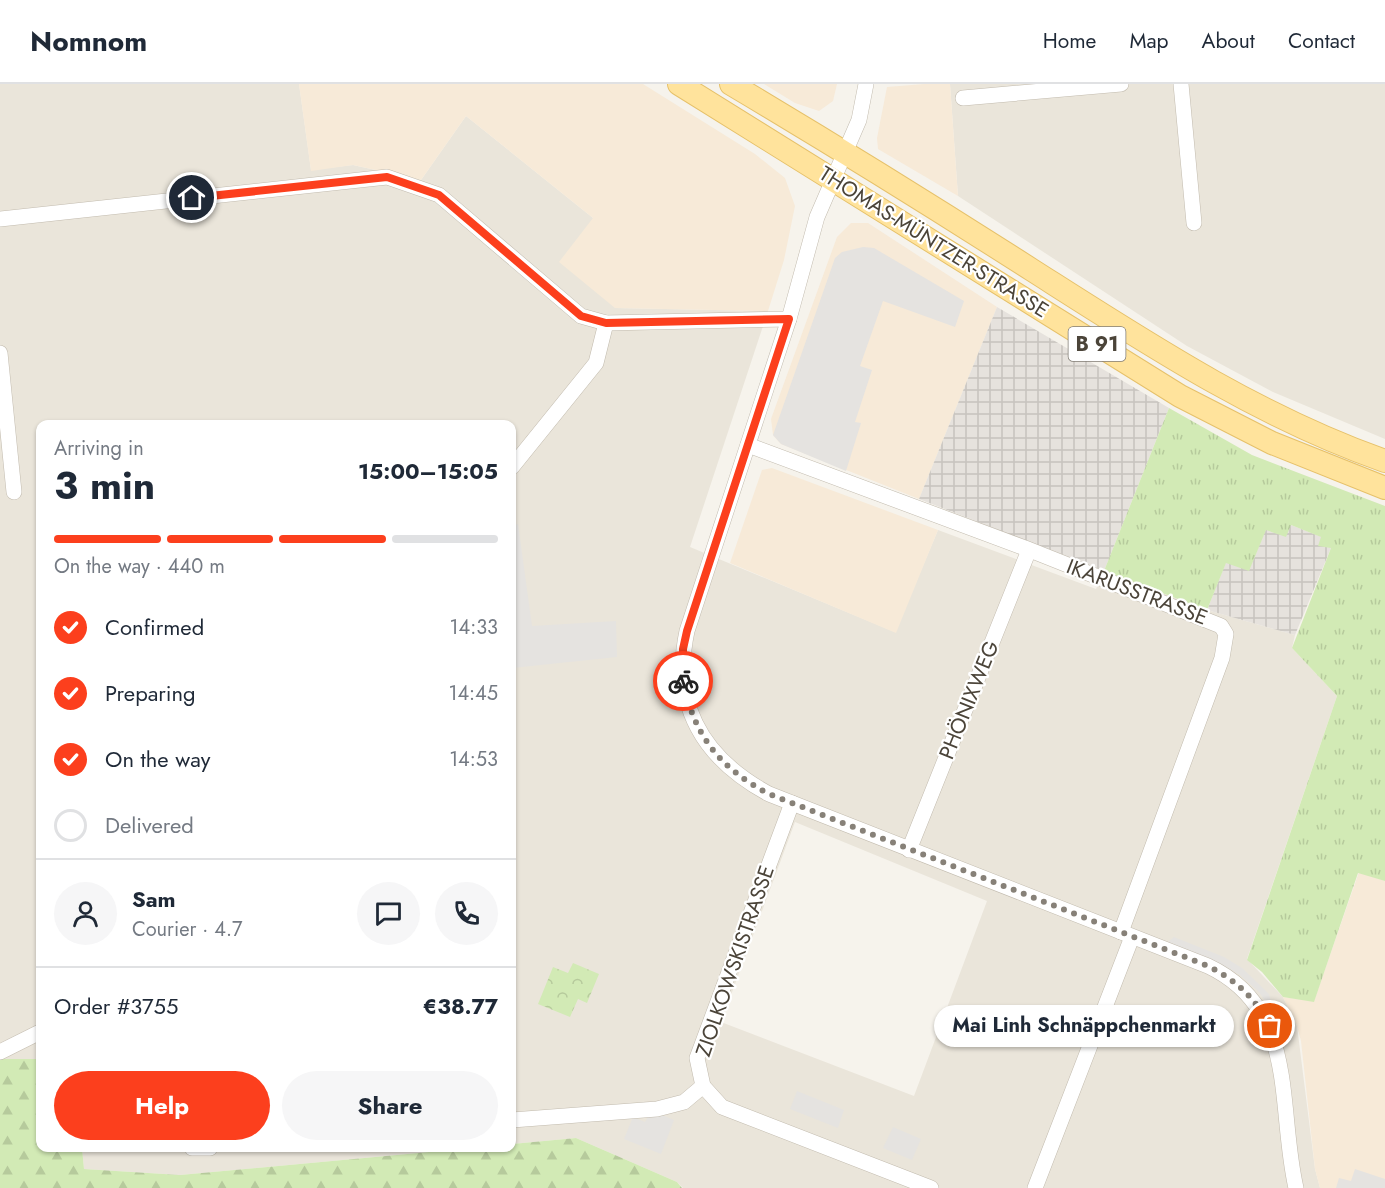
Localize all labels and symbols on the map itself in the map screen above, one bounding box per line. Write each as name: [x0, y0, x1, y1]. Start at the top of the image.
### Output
street label: THOMAS-MÜNTZER-STRASSE: [813, 159, 1055, 325]
pin: [166, 172, 217, 223]
road number: B 91: [1068, 327, 1126, 361]
street label: IKARUSSTRASSE: [1062, 551, 1212, 633]
street label: PHÖNIXWEG: [932, 636, 1006, 764]
courier: [653, 651, 713, 711]
street label: ZIOLKOWSKISTRASSE: [688, 861, 782, 1061]
pin: [1244, 1000, 1295, 1051]
callout: Mai Linh Schnäppchenmarkt: [934, 1005, 1234, 1047]

